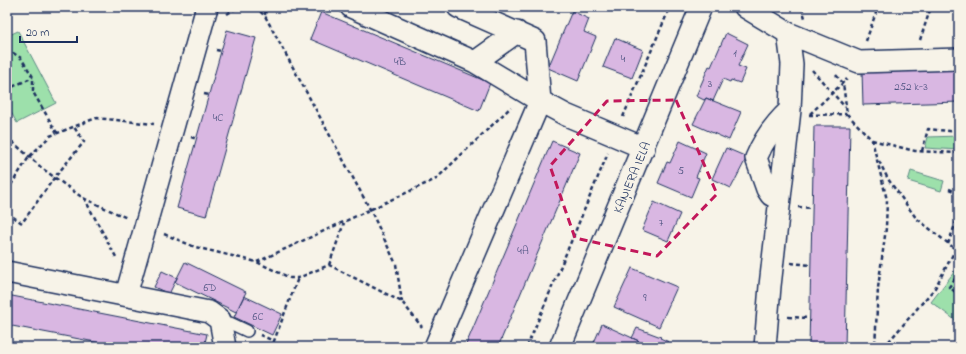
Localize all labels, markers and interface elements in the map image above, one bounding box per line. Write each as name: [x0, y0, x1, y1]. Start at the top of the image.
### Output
scale bar: [20, 18, 77, 44]
text: 20 m: [26, 24, 49, 42]
house number: 1: [733, 46, 737, 62]
house number: 4: [621, 51, 626, 67]
house number: 4B: [394, 54, 407, 70]
house number: 3: [708, 76, 713, 92]
house number: 252 k-3: [894, 79, 928, 95]
house number: 4C: [213, 110, 223, 126]
street label: KAŅIERA IELA: [609, 139, 656, 216]
house number: 5: [678, 163, 684, 179]
house number: 7: [659, 215, 664, 231]
house number: 4A: [517, 243, 529, 259]
house number: 6D: [204, 280, 216, 296]
house number: 9: [643, 290, 647, 306]
house number: 6C: [253, 309, 263, 325]

